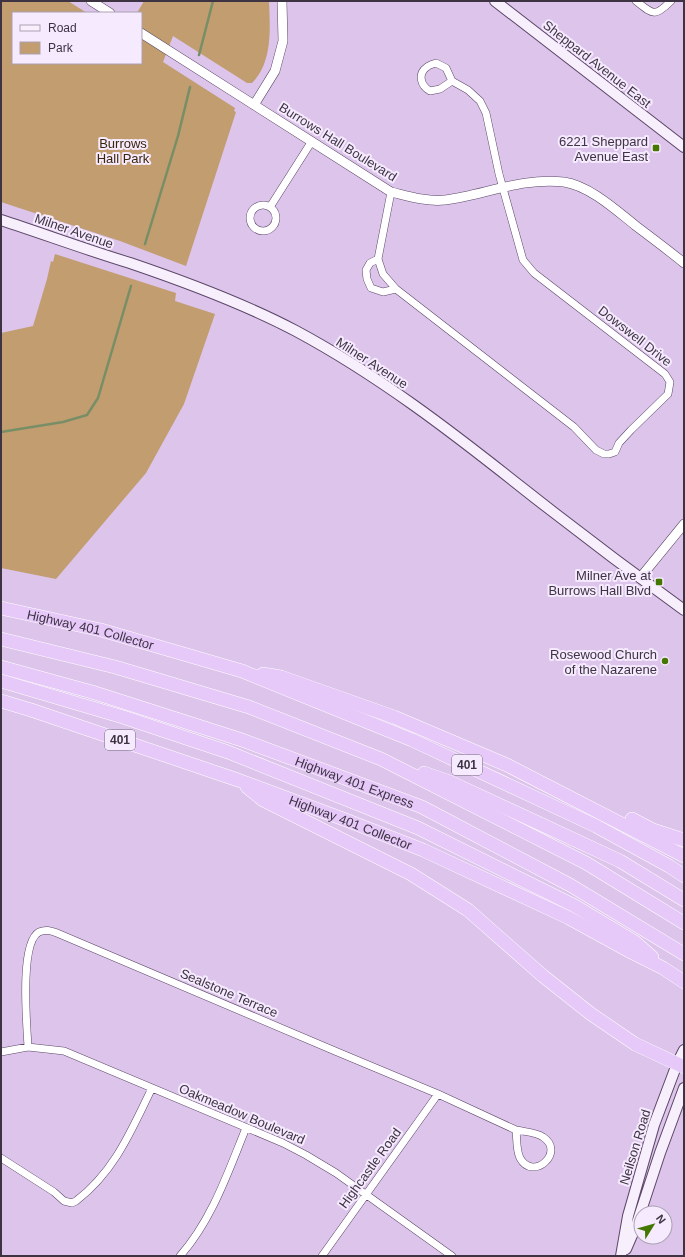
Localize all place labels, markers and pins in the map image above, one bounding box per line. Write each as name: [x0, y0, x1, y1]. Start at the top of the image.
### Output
place label: 6221 Sheppard Avenue East: [559, 134, 648, 164]
marker: 6221 Sheppard Avenue East: [651, 143, 661, 153]
place label: Milner Ave at Burrows Hall Blvd: [548, 568, 651, 598]
marker: Milner Ave at Burrows Hall Blvd: [654, 577, 664, 587]
place label: Rosewood Church of the Nazarene: [550, 647, 657, 677]
marker: Rosewood Church of the Nazarene: [660, 656, 670, 666]

